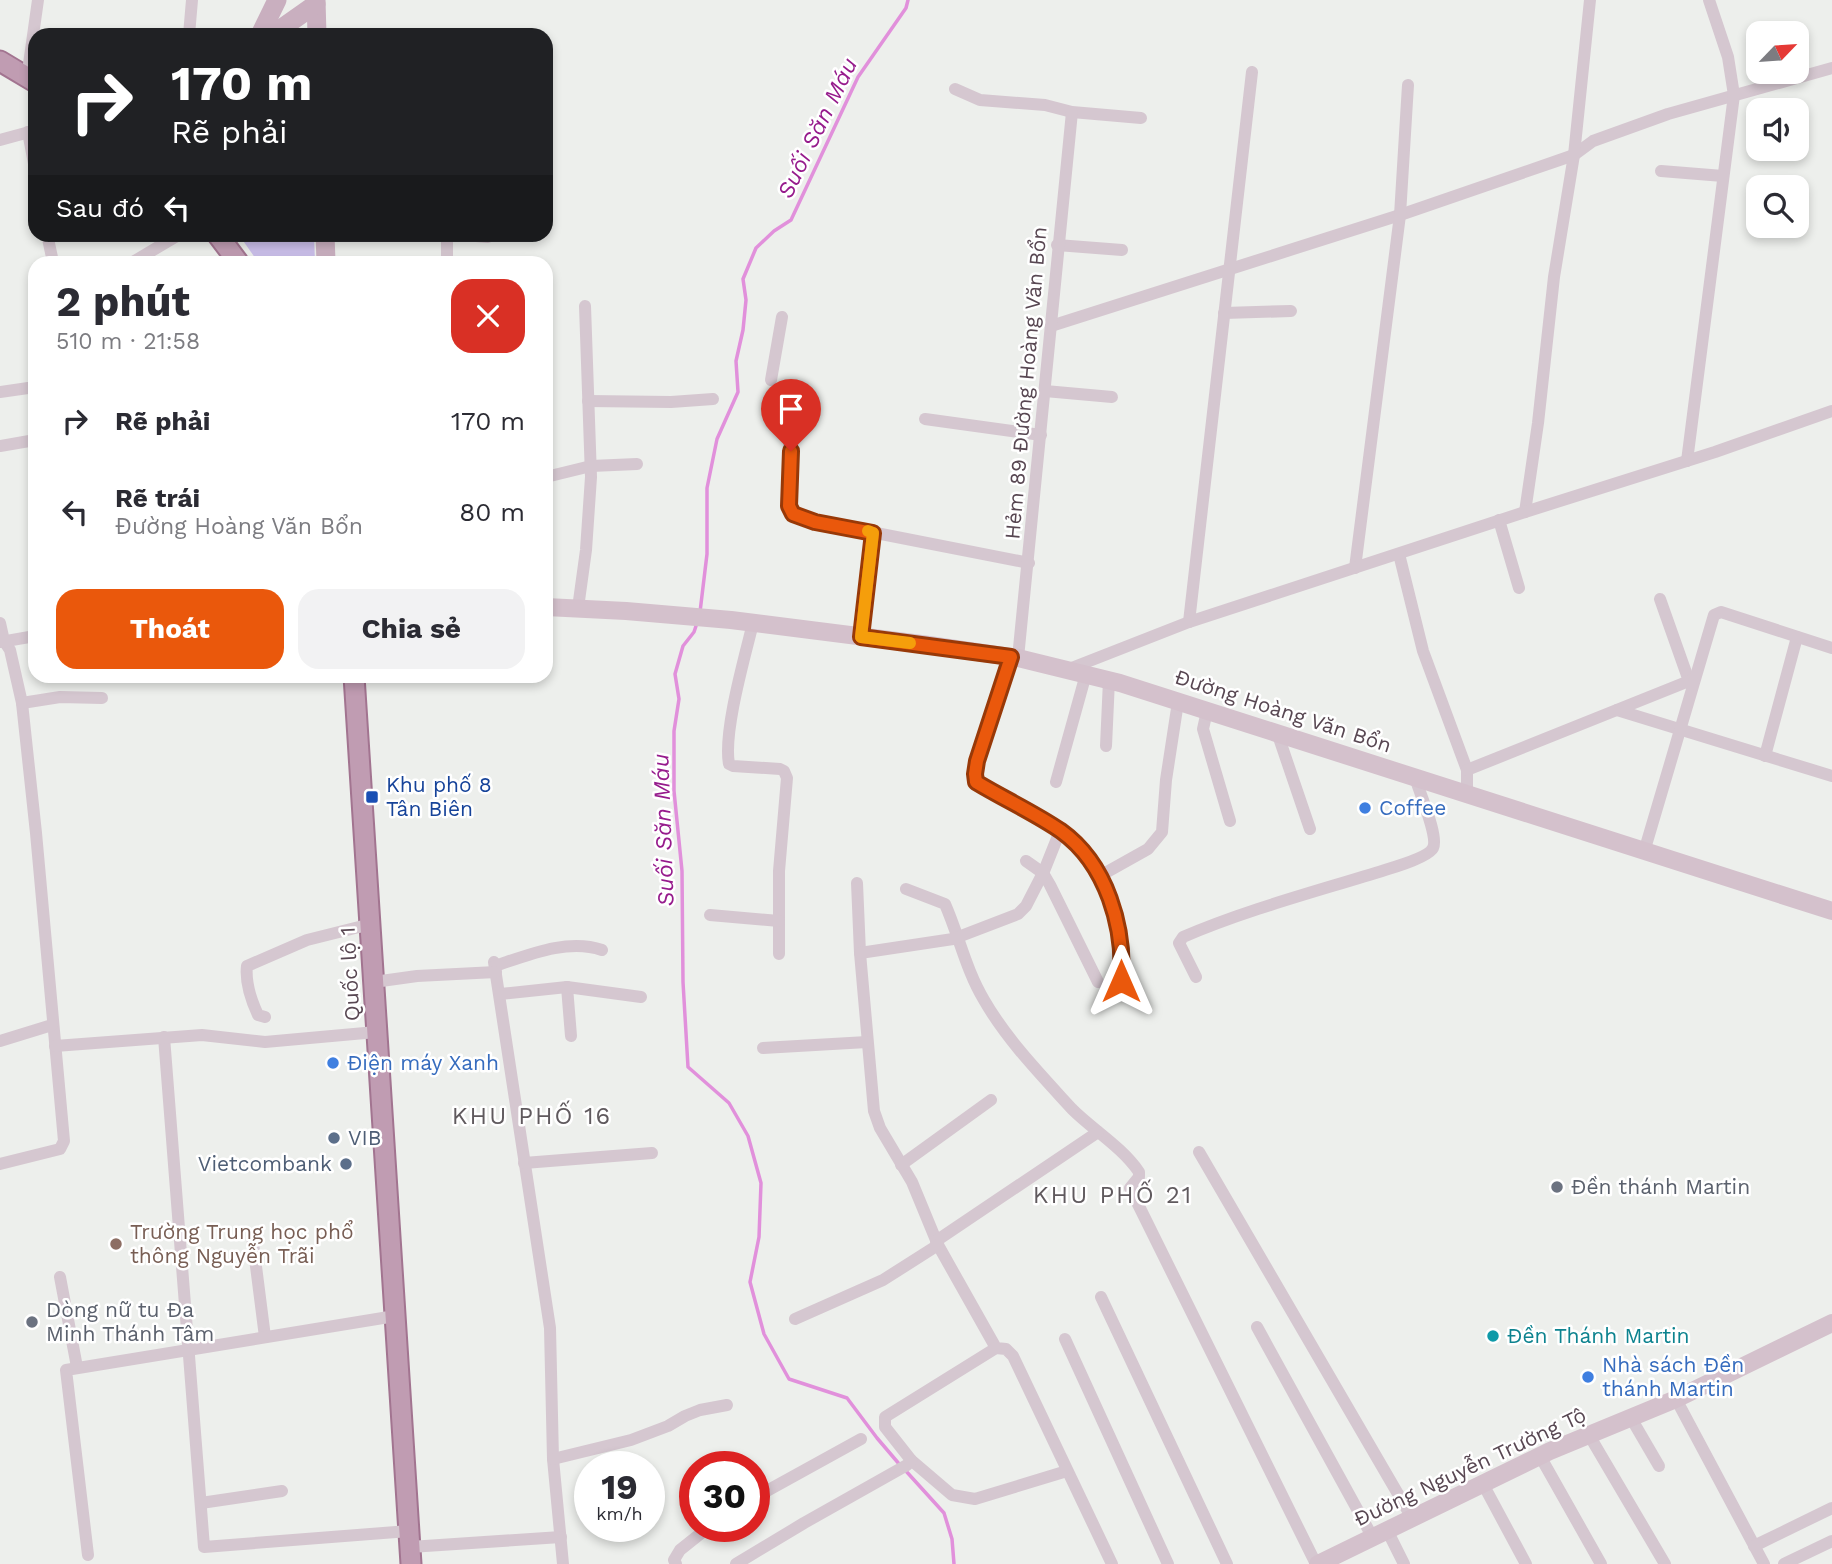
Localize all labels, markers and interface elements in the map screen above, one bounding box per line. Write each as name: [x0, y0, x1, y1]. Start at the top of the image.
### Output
north arrow: [1746, 21, 1810, 84]
map controls: [1746, 21, 1809, 238]
water label: Suối Săn Máu: [772, 53, 863, 203]
text: 170 m: [171, 54, 312, 112]
icon: right: [56, 56, 147, 147]
button: sound: [1746, 98, 1809, 161]
text: Rẽ phải: [171, 113, 288, 151]
button: search: [1746, 175, 1809, 238]
icon: left: [158, 189, 196, 227]
text: Sau đó: [56, 193, 144, 223]
street label: Hẻm 89 Đường Hoàng Văn Bổn: [999, 225, 1052, 540]
text: 2 phút: [56, 277, 190, 326]
button: close: [451, 279, 525, 353]
text: 510 m · 21:58: [56, 328, 200, 355]
pin: [761, 379, 821, 451]
icon: arrive: [772, 390, 810, 428]
icon: right: [56, 402, 94, 440]
text: Rẽ phải: [115, 406, 210, 436]
text: 170 m: [451, 406, 525, 436]
text: Rẽ trái: [115, 483, 200, 513]
icon: left: [56, 493, 94, 531]
text: 80 m: [459, 497, 525, 527]
text: Đường Hoàng Văn Bổn: [115, 513, 363, 540]
button: Thoát: [56, 589, 284, 669]
button: Chia sẻ: [298, 589, 525, 669]
street label: Đường Hoàng Văn Bổn: [1172, 664, 1395, 757]
water label: Suối Săn Máu: [647, 753, 680, 907]
place label: Khu phố 8 Tân Biên: [386, 772, 492, 821]
marker: Khu phố 8 Tân Biên: [364, 789, 380, 805]
place label: Coffee: [1379, 795, 1446, 820]
marker: Coffee: [1357, 800, 1373, 816]
street label: Quốc lộ 1: [335, 926, 364, 1022]
position arrow: [1084, 944, 1158, 1018]
place label: Điện máy Xanh: [347, 1050, 499, 1075]
marker: Điện máy Xanh: [325, 1055, 341, 1071]
district label: KHU PHỐ 16: [452, 1100, 612, 1130]
place label: VIB: [348, 1125, 382, 1150]
marker: VIB: [326, 1130, 342, 1146]
place label: Vietcombank: [198, 1151, 332, 1176]
marker: Vietcombank: [338, 1156, 354, 1172]
place label: Đền thánh Martin: [1571, 1174, 1750, 1199]
district label: KHU PHỐ 21: [1033, 1179, 1193, 1209]
marker: Đền thánh Martin: [1549, 1179, 1565, 1195]
place label: Trường Trung học phổ thông Nguyễn Trãi: [130, 1219, 354, 1268]
marker: Trường Trung học phổ thông Nguyễn Trãi: [108, 1236, 124, 1252]
place label: Dòng nữ tu Đa Minh Thánh Tâm: [46, 1297, 214, 1346]
marker: Dòng nữ tu Đa Minh Thánh Tâm: [24, 1314, 40, 1330]
place label: Đền Thánh Martin: [1507, 1323, 1690, 1348]
marker: Đền Thánh Martin: [1485, 1328, 1501, 1344]
place label: Nhà sách Đền thánh Martin: [1602, 1352, 1744, 1401]
marker: Nhà sách Đền thánh Martin: [1580, 1369, 1596, 1385]
street label: Đường Nguyễn Trường Tộ: [1350, 1402, 1590, 1531]
speed limit sign: 30: [679, 1451, 770, 1542]
text: 19: [601, 1466, 638, 1508]
text: km/h: [596, 1503, 643, 1524]

